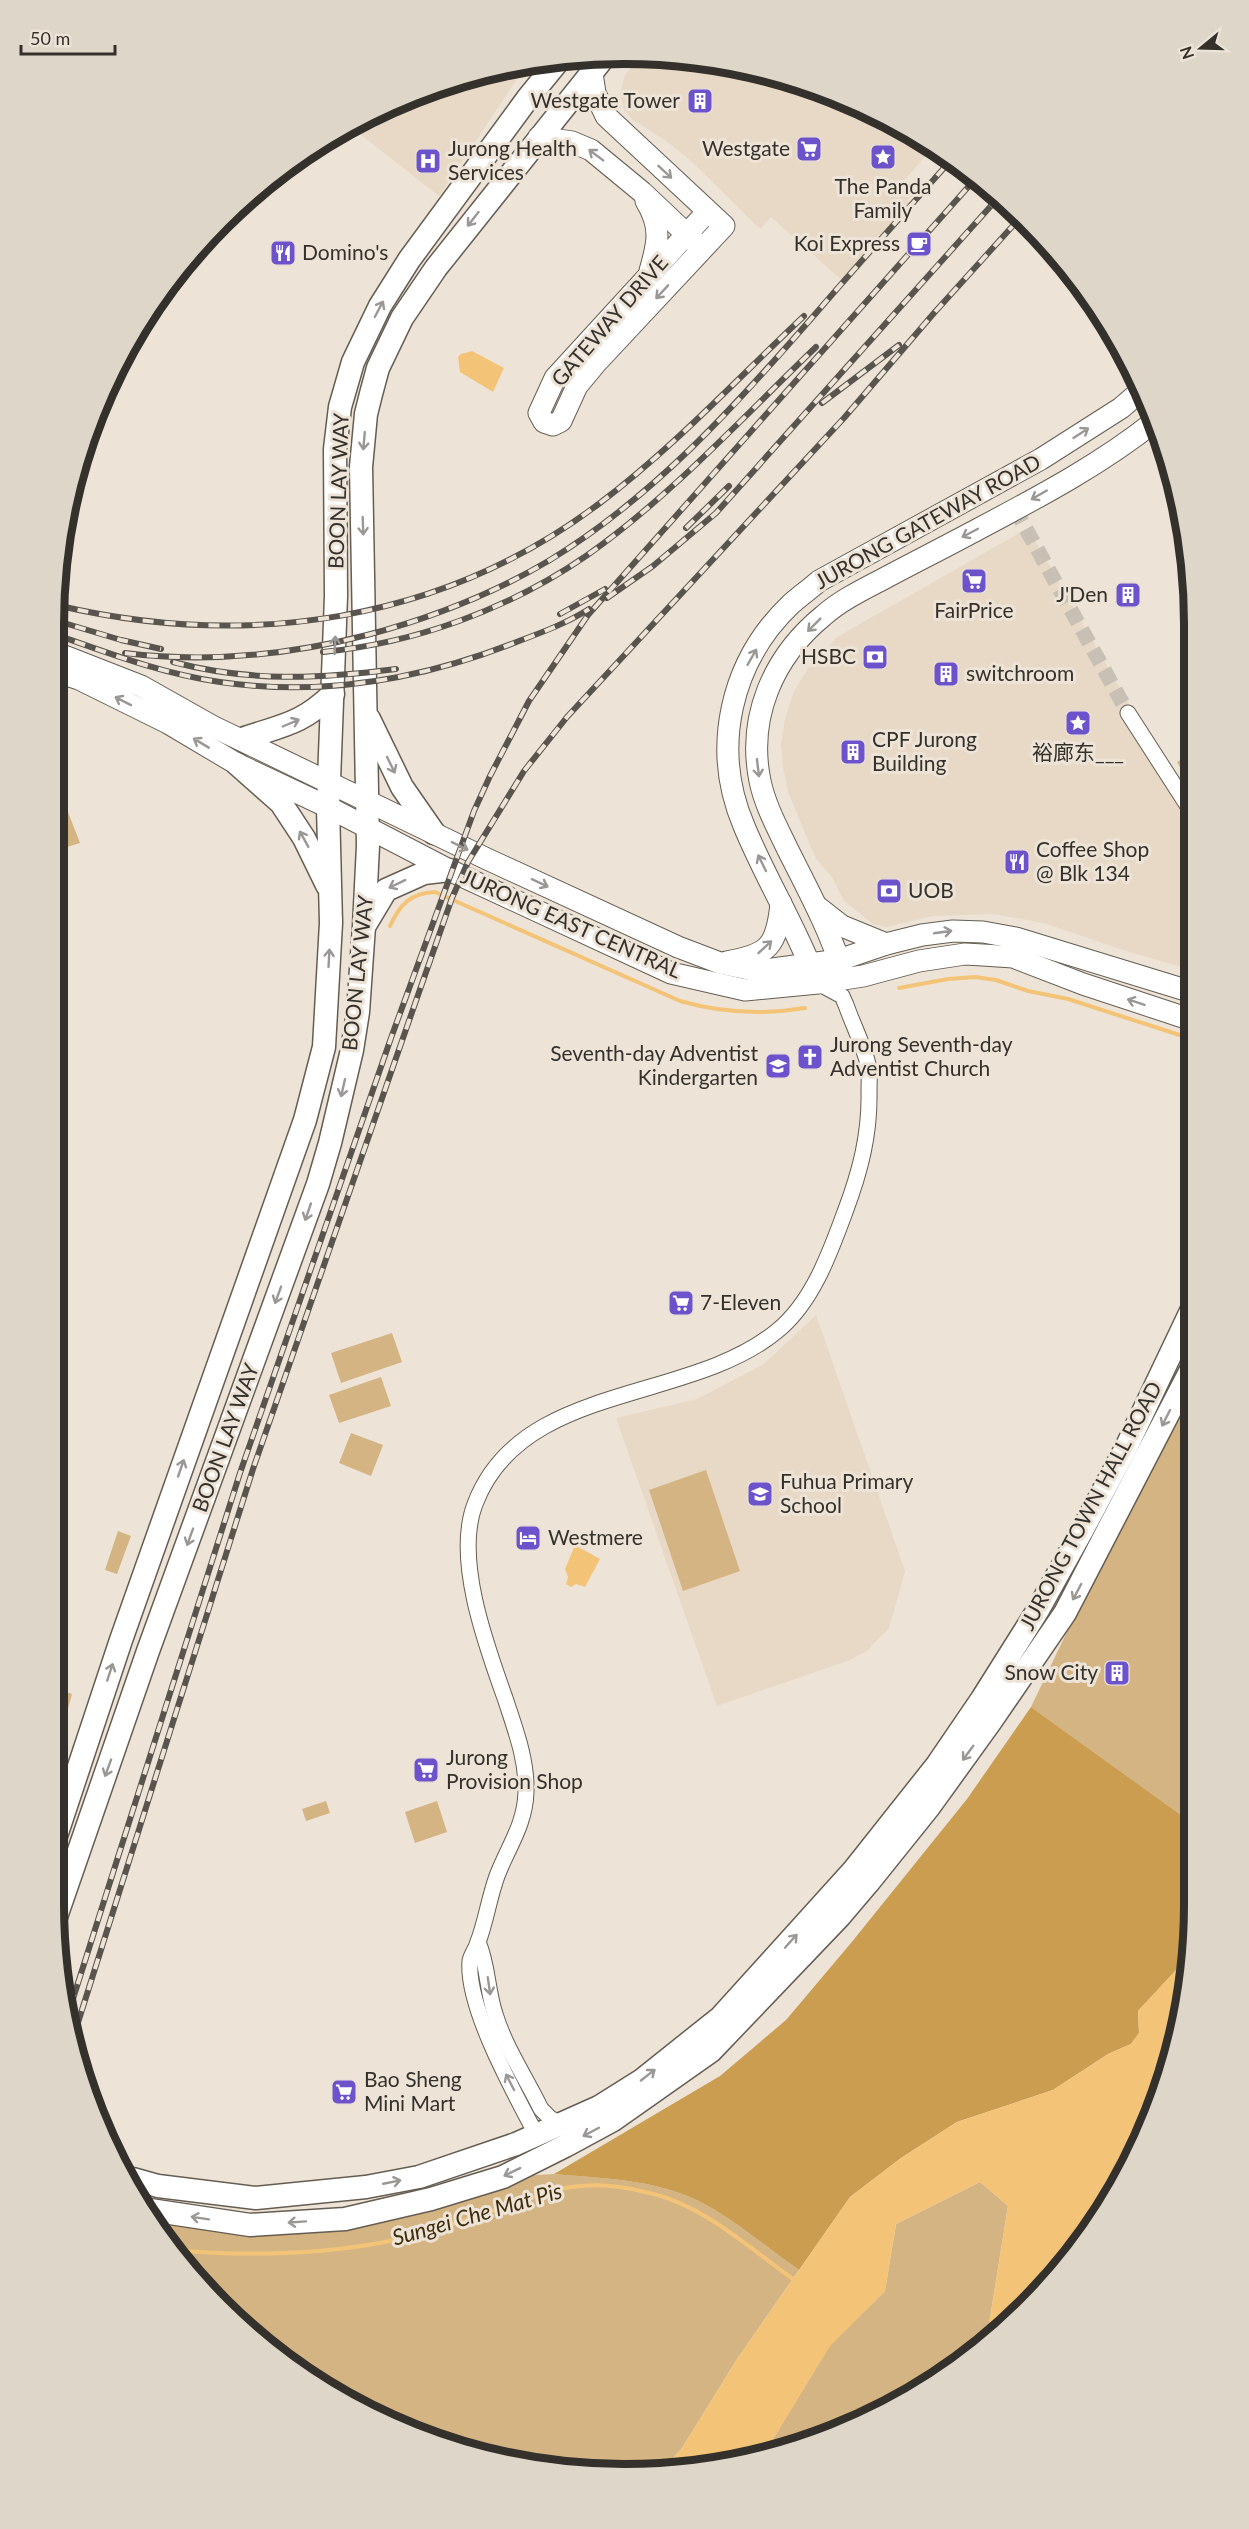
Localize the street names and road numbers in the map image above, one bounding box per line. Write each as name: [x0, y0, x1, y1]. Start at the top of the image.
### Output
street label: GATEWAY DRIVE: [545, 250, 672, 391]
street label: BOON LAY WAY: [322, 412, 353, 569]
street label: JURONG GATEWAY ROAD: [810, 448, 1045, 593]
street label: JURONG EAST CENTRAL: [458, 863, 686, 983]
street label: BOON LAY WAY: [336, 893, 377, 1052]
street label: BOON LAY WAY: [186, 1359, 263, 1515]
street label: JURONG TOWN HALL ROAD: [1013, 1377, 1166, 1634]

